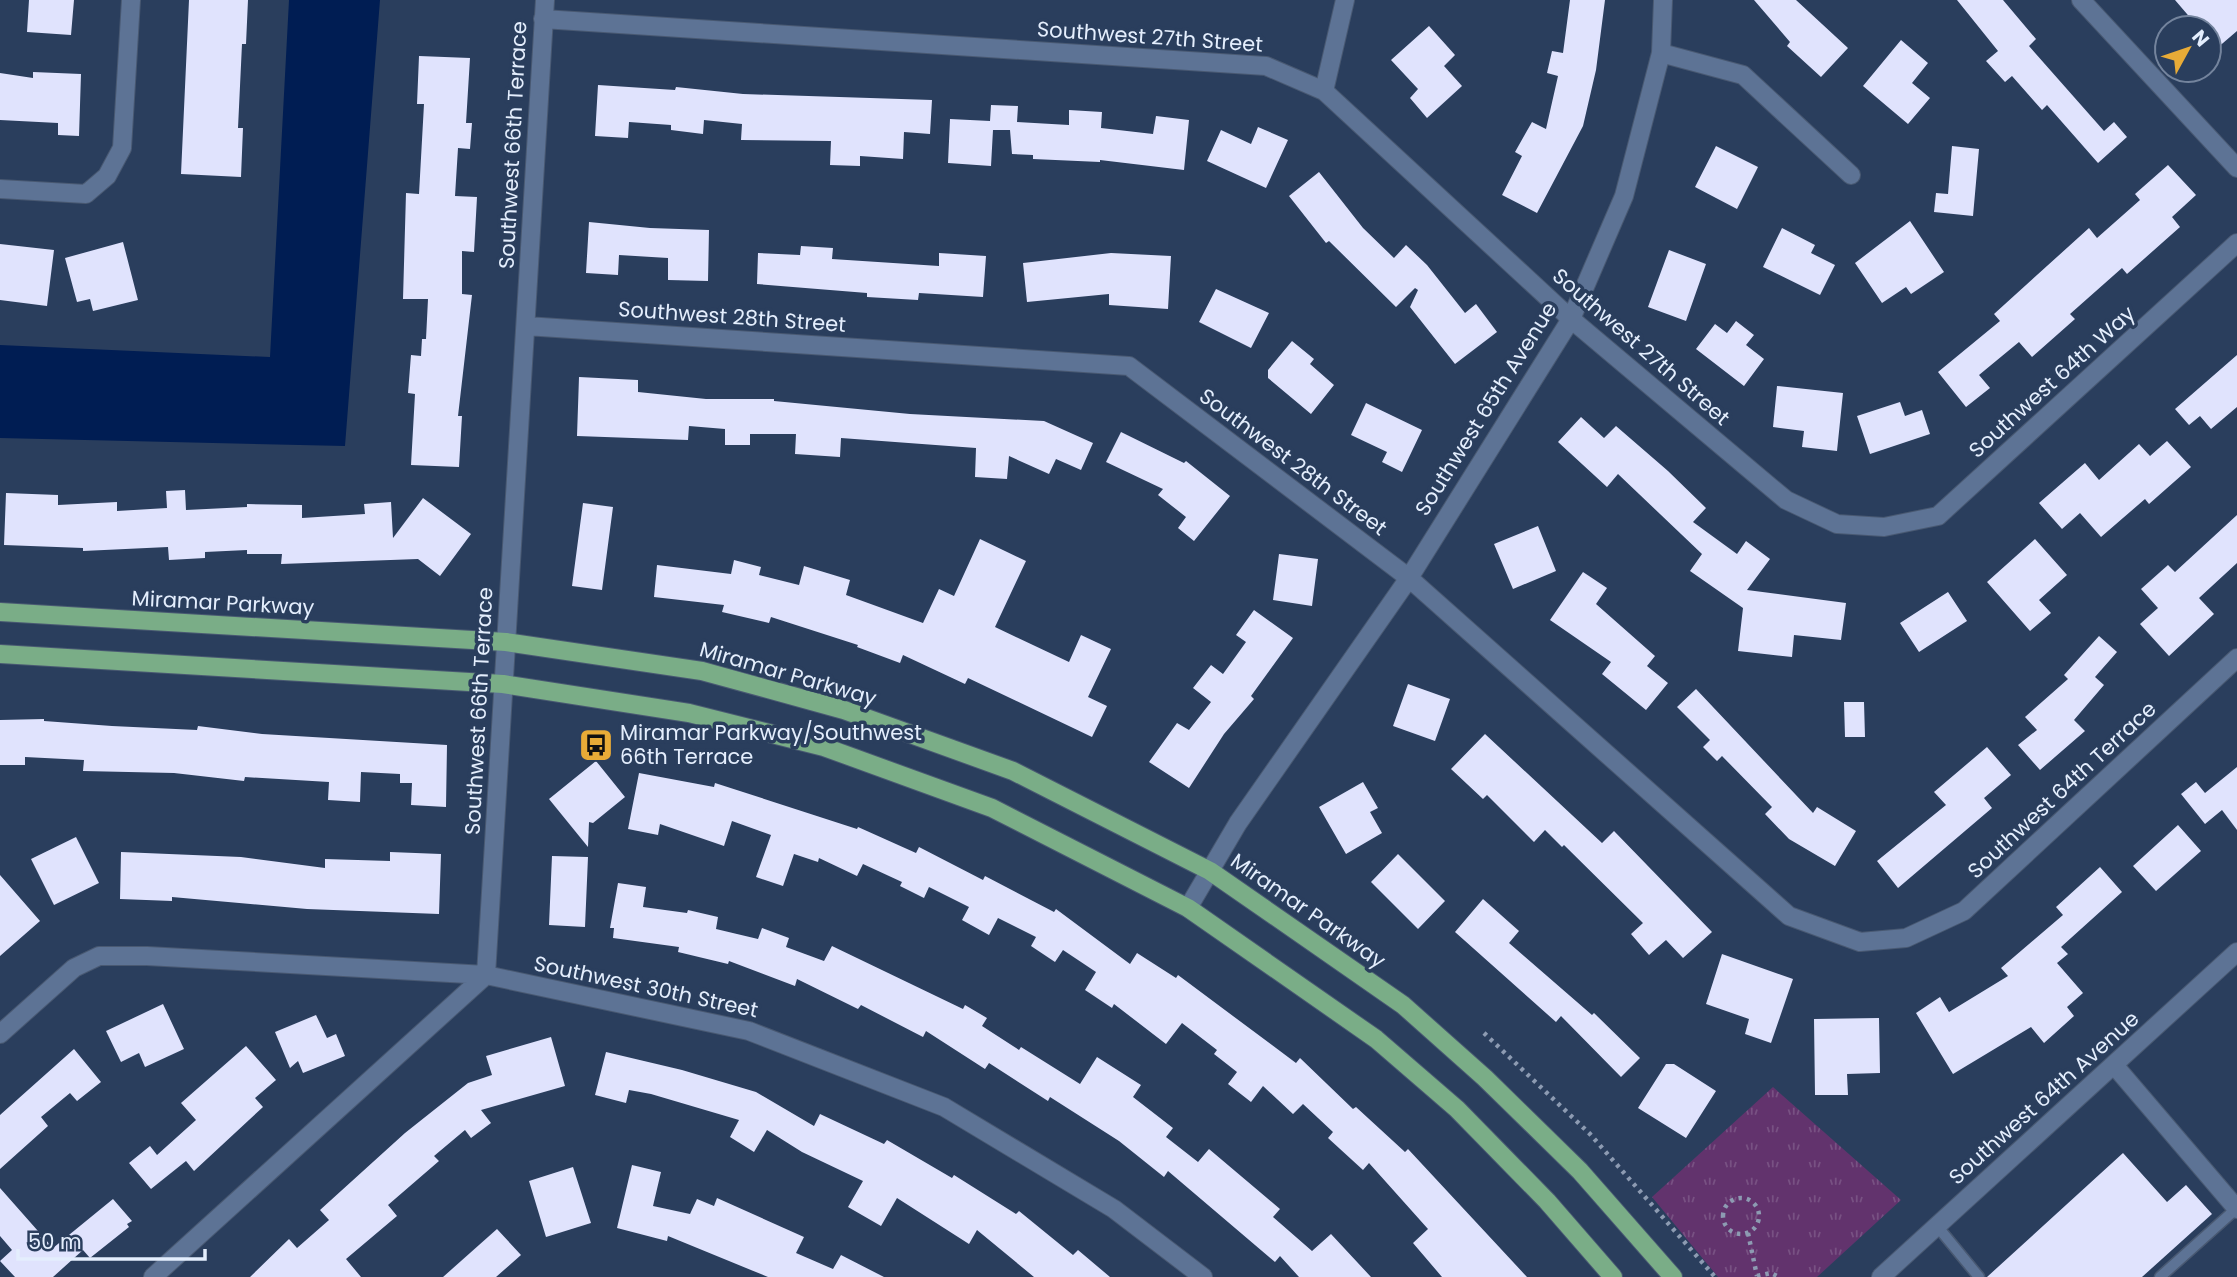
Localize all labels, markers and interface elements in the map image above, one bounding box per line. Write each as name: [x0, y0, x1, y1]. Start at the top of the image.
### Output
street label: Southwest 27th Street: [1036, 14, 1264, 59]
north arrow: [2153, 14, 2223, 84]
street label: Southwest 66th Terrace: [492, 20, 533, 270]
text: N: [2186, 24, 2216, 53]
street label: Southwest 27th Street: [1546, 261, 1736, 432]
street label: Southwest 28th Street: [617, 294, 847, 339]
street label: Southwest 65th Avenue: [1408, 296, 1563, 521]
street label: Southwest 64th Way: [1962, 299, 2141, 464]
street label: Southwest 28th Street: [1193, 381, 1393, 542]
street label: Miramar Parkway: [131, 583, 315, 622]
street label: Southwest 66th Terrace: [458, 586, 499, 836]
street label: Miramar Parkway: [696, 634, 880, 713]
street label: Southwest 64th Terrace: [1961, 694, 2162, 885]
place label: Miramar Parkway/Southwest 66th Terrace: [620, 718, 922, 771]
bus stop icon: Miramar Parkway/Southwest 66th Terrace: [577, 726, 615, 764]
street label: Miramar Parkway: [1225, 846, 1392, 975]
street label: Southwest 30th Street: [531, 949, 761, 1024]
street label: Southwest 64th Avenue: [1942, 1004, 2145, 1191]
scale bar: [18, 1218, 205, 1262]
text: 50 m: [28, 1227, 82, 1256]

